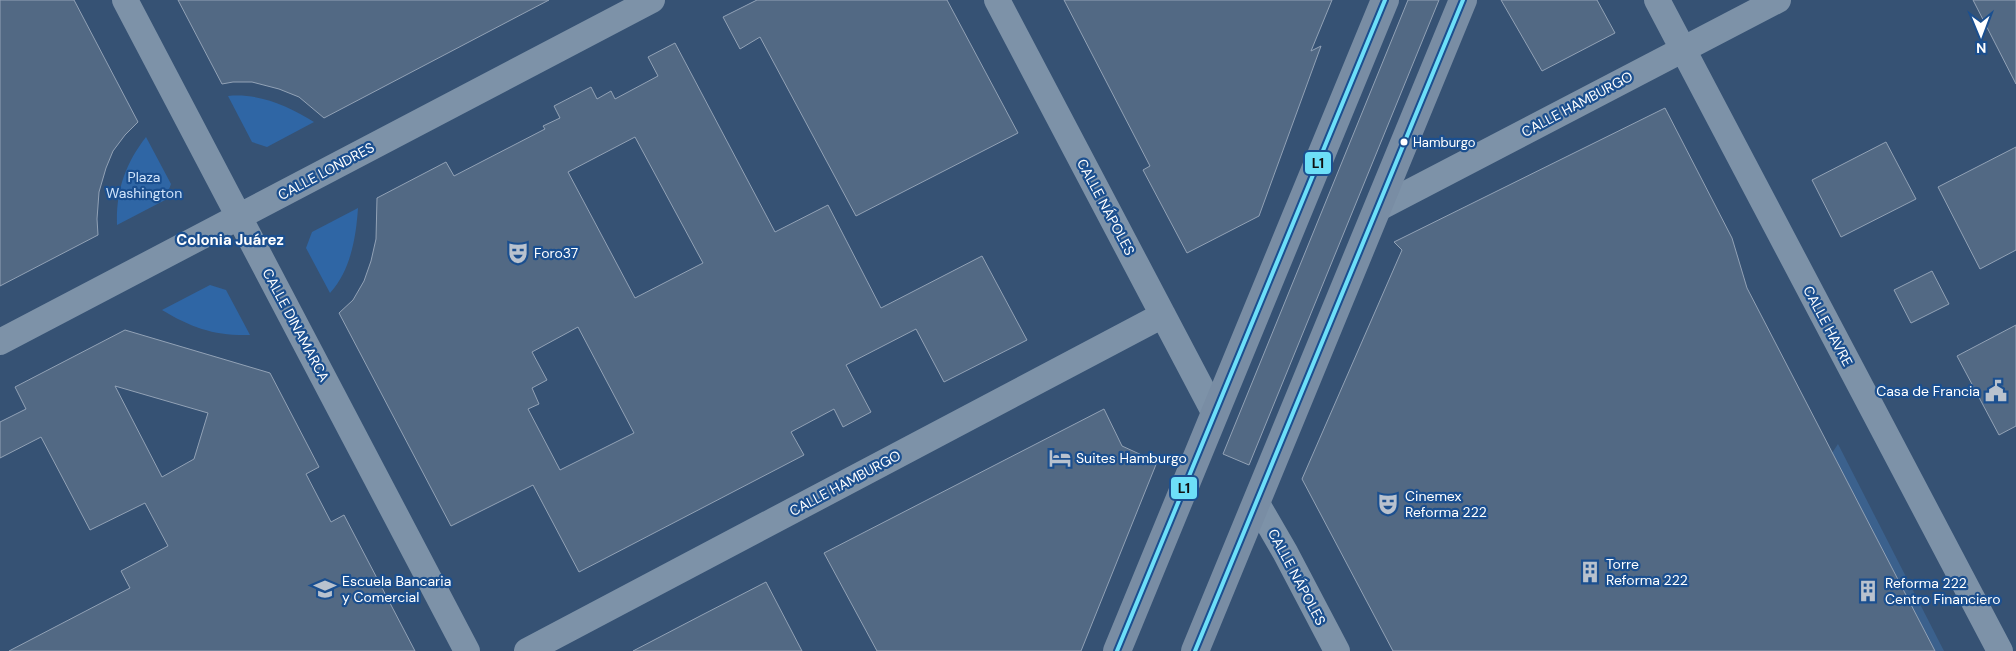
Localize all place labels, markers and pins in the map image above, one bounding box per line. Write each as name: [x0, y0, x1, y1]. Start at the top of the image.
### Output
place label: Hamburgo: [1413, 134, 1476, 151]
marker: Hamburgo: [1399, 137, 1409, 147]
theatre icon: Foro37: [505, 240, 531, 266]
place label: Foro37: [534, 244, 578, 262]
public building icon: Casa de Francia: [1983, 378, 2009, 404]
place label: Casa de Francia: [1876, 382, 1980, 400]
hotel icon: Suites Hamburgo: [1047, 445, 1073, 471]
place label: Suites Hamburgo: [1076, 449, 1187, 467]
place label: Cinemex Reforma 222: [1405, 487, 1487, 521]
theatre icon: Cinemex Reforma 222: [1375, 491, 1401, 517]
place label: Torre Reforma 222: [1606, 555, 1688, 589]
building icon: Torre Reforma 222: [1577, 559, 1603, 585]
place label: Escuela Bancaria y Comercial: [342, 572, 451, 606]
place label: Reforma 222 Centro Financiero: [1885, 574, 2001, 608]
school or university icon: Escuela Bancaria y Comercial: [312, 576, 338, 602]
building icon: Reforma 222 Centro Financiero: [1855, 578, 1881, 604]

